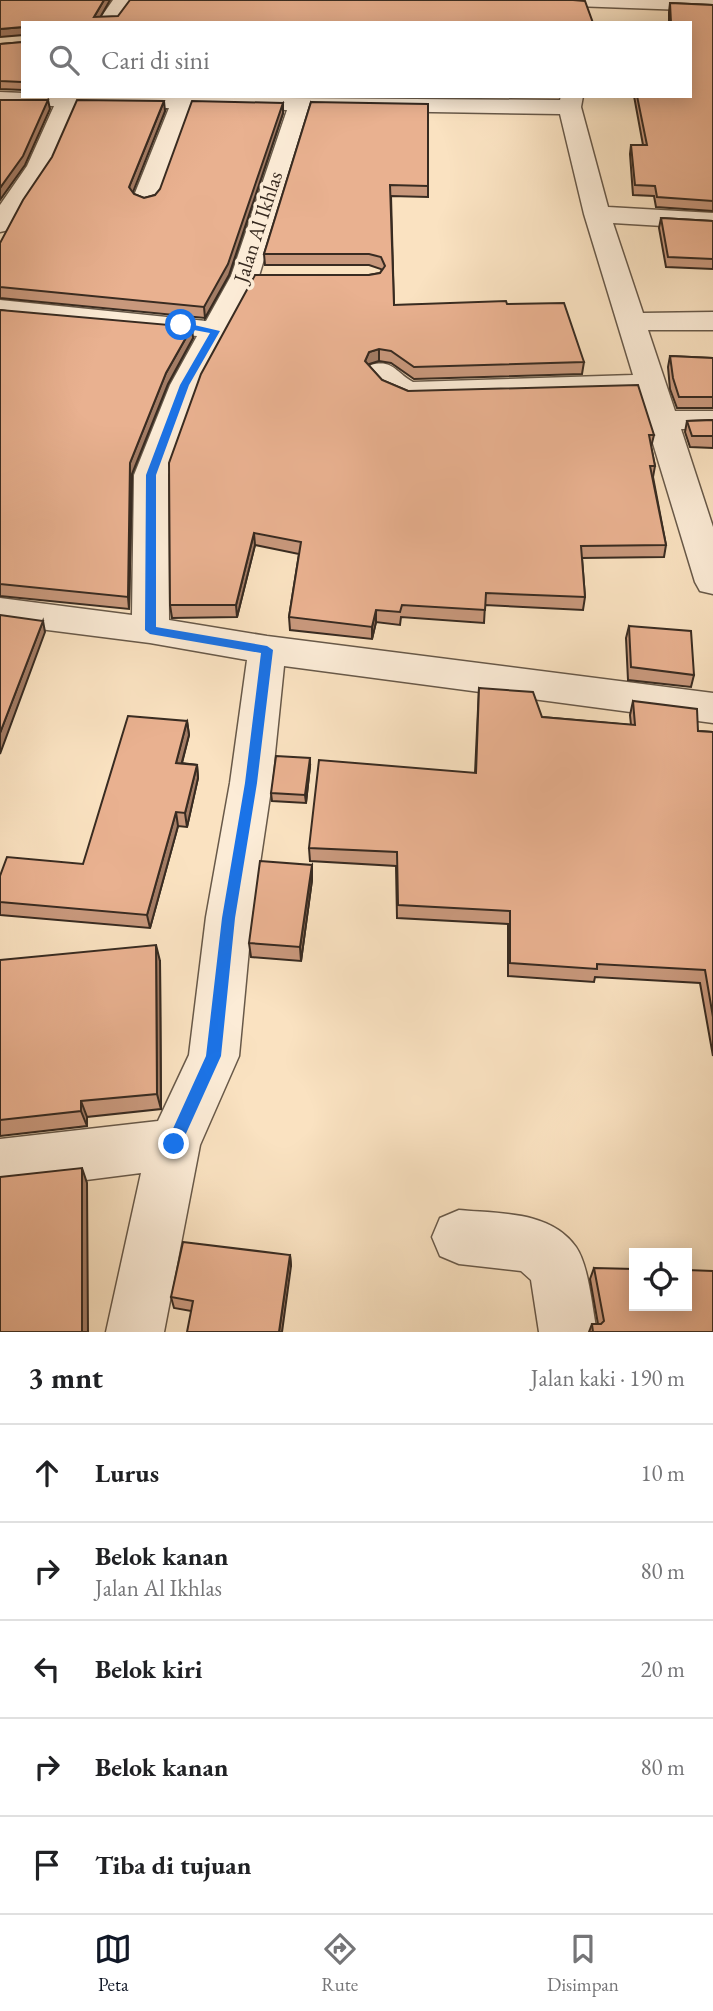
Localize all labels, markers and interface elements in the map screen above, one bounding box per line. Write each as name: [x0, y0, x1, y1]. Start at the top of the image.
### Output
search box: [21, 21, 692, 98]
icon: search: [45, 41, 83, 79]
text: Cari di sini: [101, 43, 210, 77]
street label: Jalan Al Ikhlas: [226, 167, 288, 288]
route start: [165, 309, 196, 340]
route end: [158, 1128, 189, 1159]
map controls: [629, 1248, 692, 1311]
button: locate: [629, 1248, 692, 1311]
text: 3 mnt: [28, 1358, 103, 1397]
text: Jalan kaki · 190 m: [531, 1363, 685, 1393]
icon: ahead: [28, 1454, 66, 1492]
text: Lurus: [95, 1456, 159, 1490]
text: 10 m: [640, 1458, 685, 1488]
text: Belok kanan: [95, 1539, 229, 1573]
icon: right: [28, 1552, 66, 1590]
text: 80 m: [640, 1556, 685, 1586]
text: Jalan Al Ikhlas: [95, 1573, 222, 1603]
icon: left: [28, 1650, 66, 1688]
text: Belok kiri: [95, 1652, 202, 1686]
text: 20 m: [640, 1654, 685, 1684]
icon: right: [28, 1748, 66, 1786]
text: Belok kanan: [95, 1750, 229, 1784]
text: 80 m: [640, 1752, 685, 1782]
icon: arrive: [28, 1846, 66, 1884]
text: Tiba di tujuan: [95, 1848, 251, 1882]
tab: Peta: [94, 1930, 132, 1997]
tab: Rute: [321, 1930, 359, 1997]
tab: Disimpan: [547, 1930, 619, 1997]

